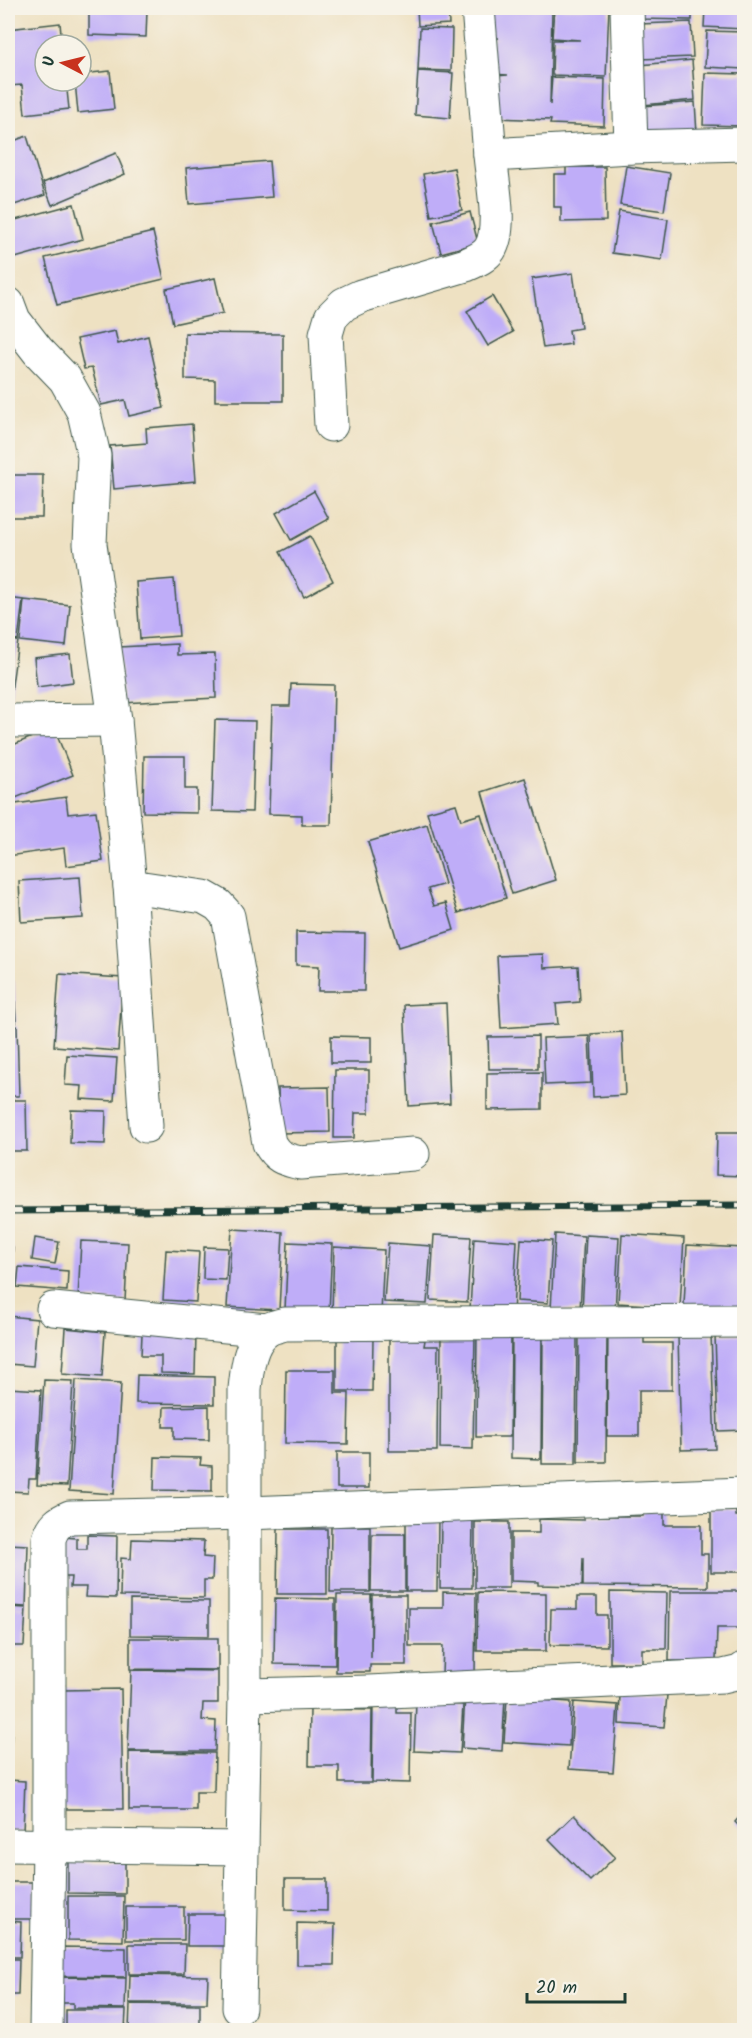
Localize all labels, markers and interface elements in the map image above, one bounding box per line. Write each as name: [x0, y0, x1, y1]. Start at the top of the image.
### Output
north arrow: [33, 33, 93, 93]
text: U: [37, 55, 63, 68]
scale bar: [527, 1966, 624, 2004]
text: 20 m: [536, 1974, 577, 2003]

